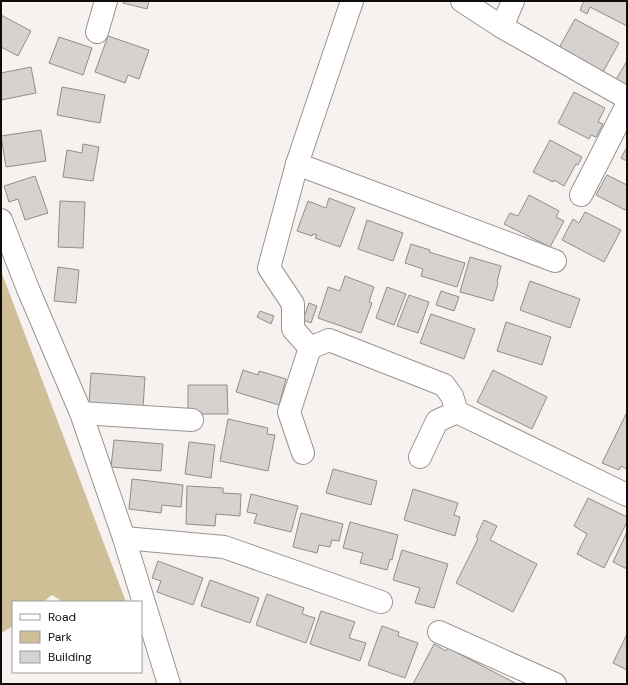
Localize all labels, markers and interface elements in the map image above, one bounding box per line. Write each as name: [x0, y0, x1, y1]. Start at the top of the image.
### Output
legend: [12, 601, 142, 673]
text: Road: [48, 609, 76, 625]
text: Park: [48, 629, 72, 645]
text: Building: [48, 649, 92, 665]

